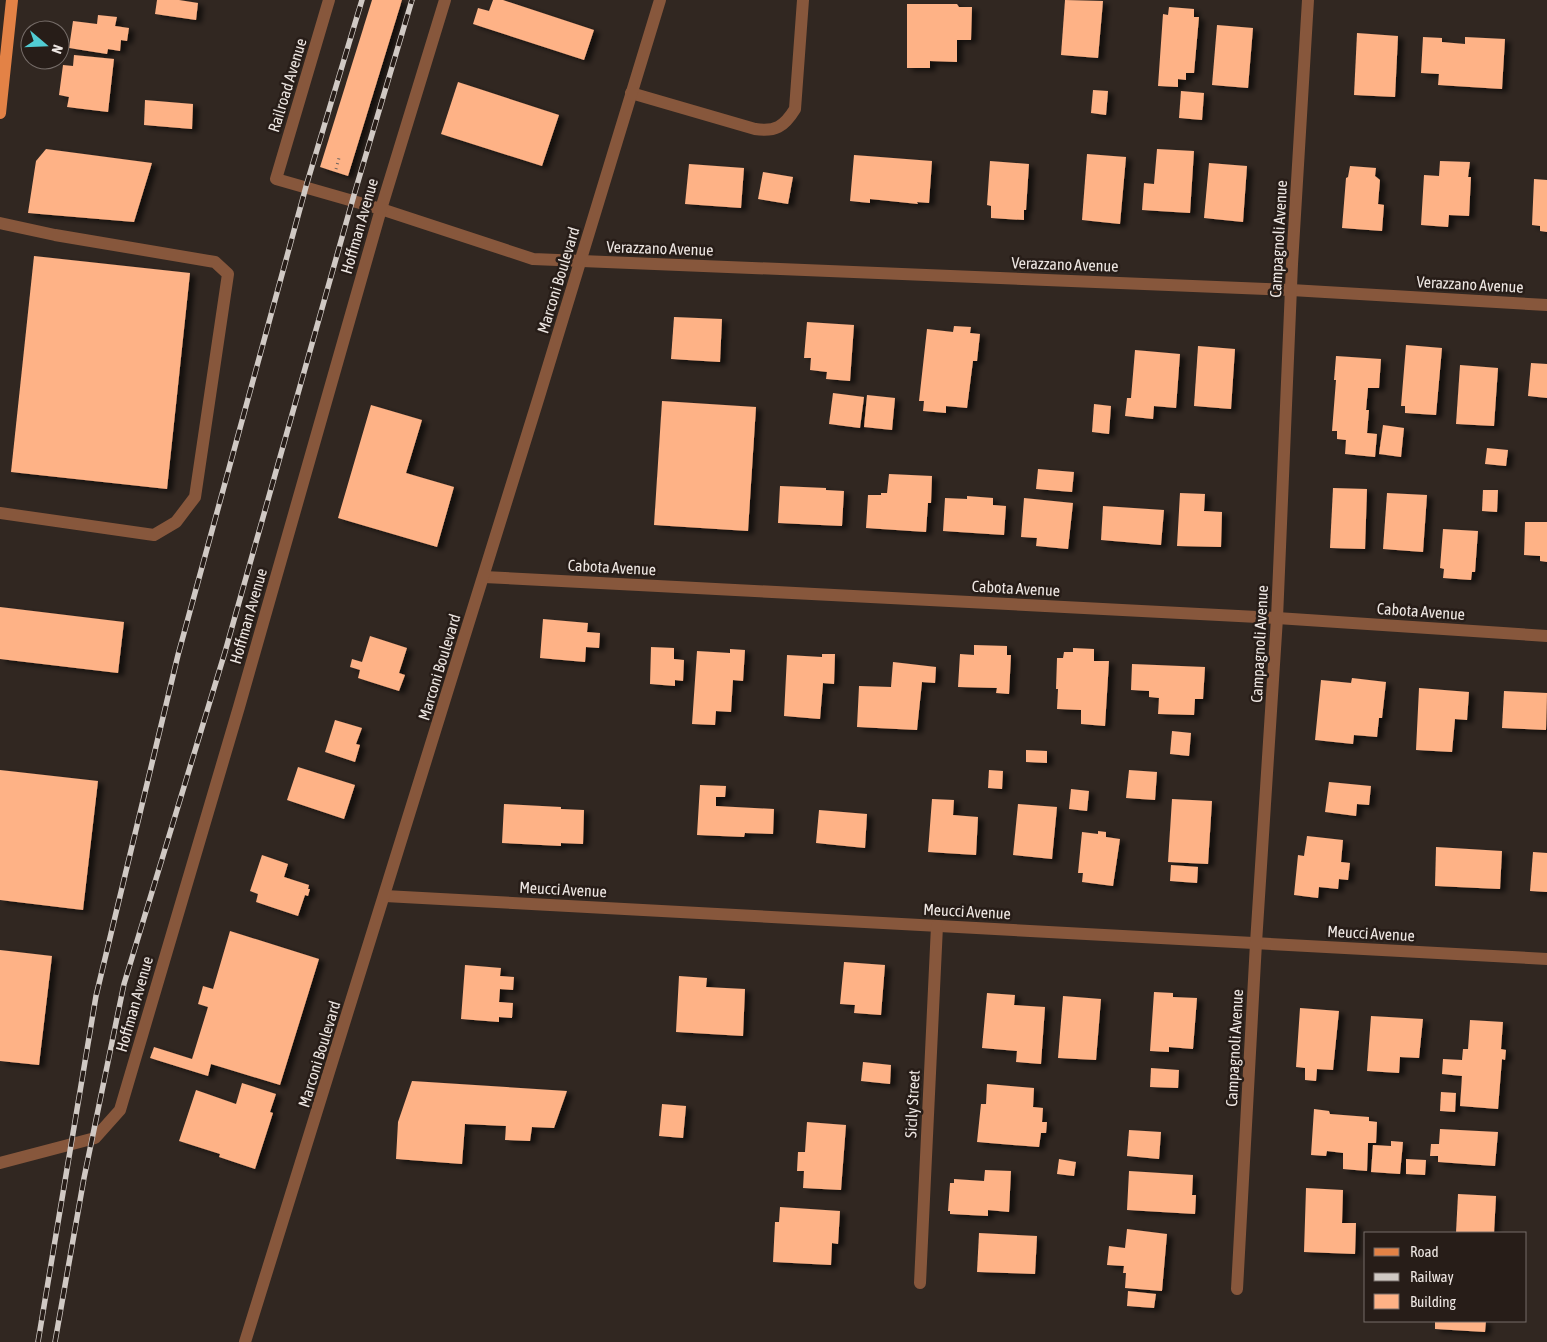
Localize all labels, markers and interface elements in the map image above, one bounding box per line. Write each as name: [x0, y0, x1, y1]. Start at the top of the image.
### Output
north arrow: [20, 20, 70, 70]
street label: Railroad Avenue: [264, 36, 310, 134]
text: N: [48, 43, 66, 56]
street label: Hoffman Avenue: [337, 176, 381, 276]
street label: Campagnoli Avenue: [1266, 180, 1291, 298]
street label: Marconi Boulevard: [533, 225, 583, 335]
street label: Verazzano Avenue: [606, 237, 714, 259]
street label: Verazzano Avenue: [1011, 253, 1119, 275]
street label: Verazzano Avenue: [1416, 272, 1524, 296]
street label: Cabota Avenue: [567, 556, 657, 578]
street label: Hoffman Avenue: [226, 566, 270, 666]
street label: Cabota Avenue: [971, 577, 1061, 599]
street label: Campagnoli Avenue: [1247, 585, 1272, 703]
street label: Cabota Avenue: [1376, 599, 1466, 623]
street label: Marconi Boulevard: [414, 612, 464, 722]
street label: Meucci Avenue: [519, 878, 607, 900]
street label: Meucci Avenue: [923, 900, 1011, 922]
street label: Meucci Avenue: [1327, 922, 1415, 944]
street label: Hoffman Avenue: [112, 954, 156, 1054]
street label: Campagnoli Avenue: [1222, 989, 1247, 1107]
street label: Marconi Boulevard: [294, 999, 344, 1109]
street label: Sicily Street: [901, 1069, 924, 1138]
legend: [1364, 1232, 1527, 1322]
text: Road: [1410, 1243, 1439, 1260]
text: Railway: [1410, 1268, 1454, 1285]
text: Building: [1410, 1293, 1456, 1310]

